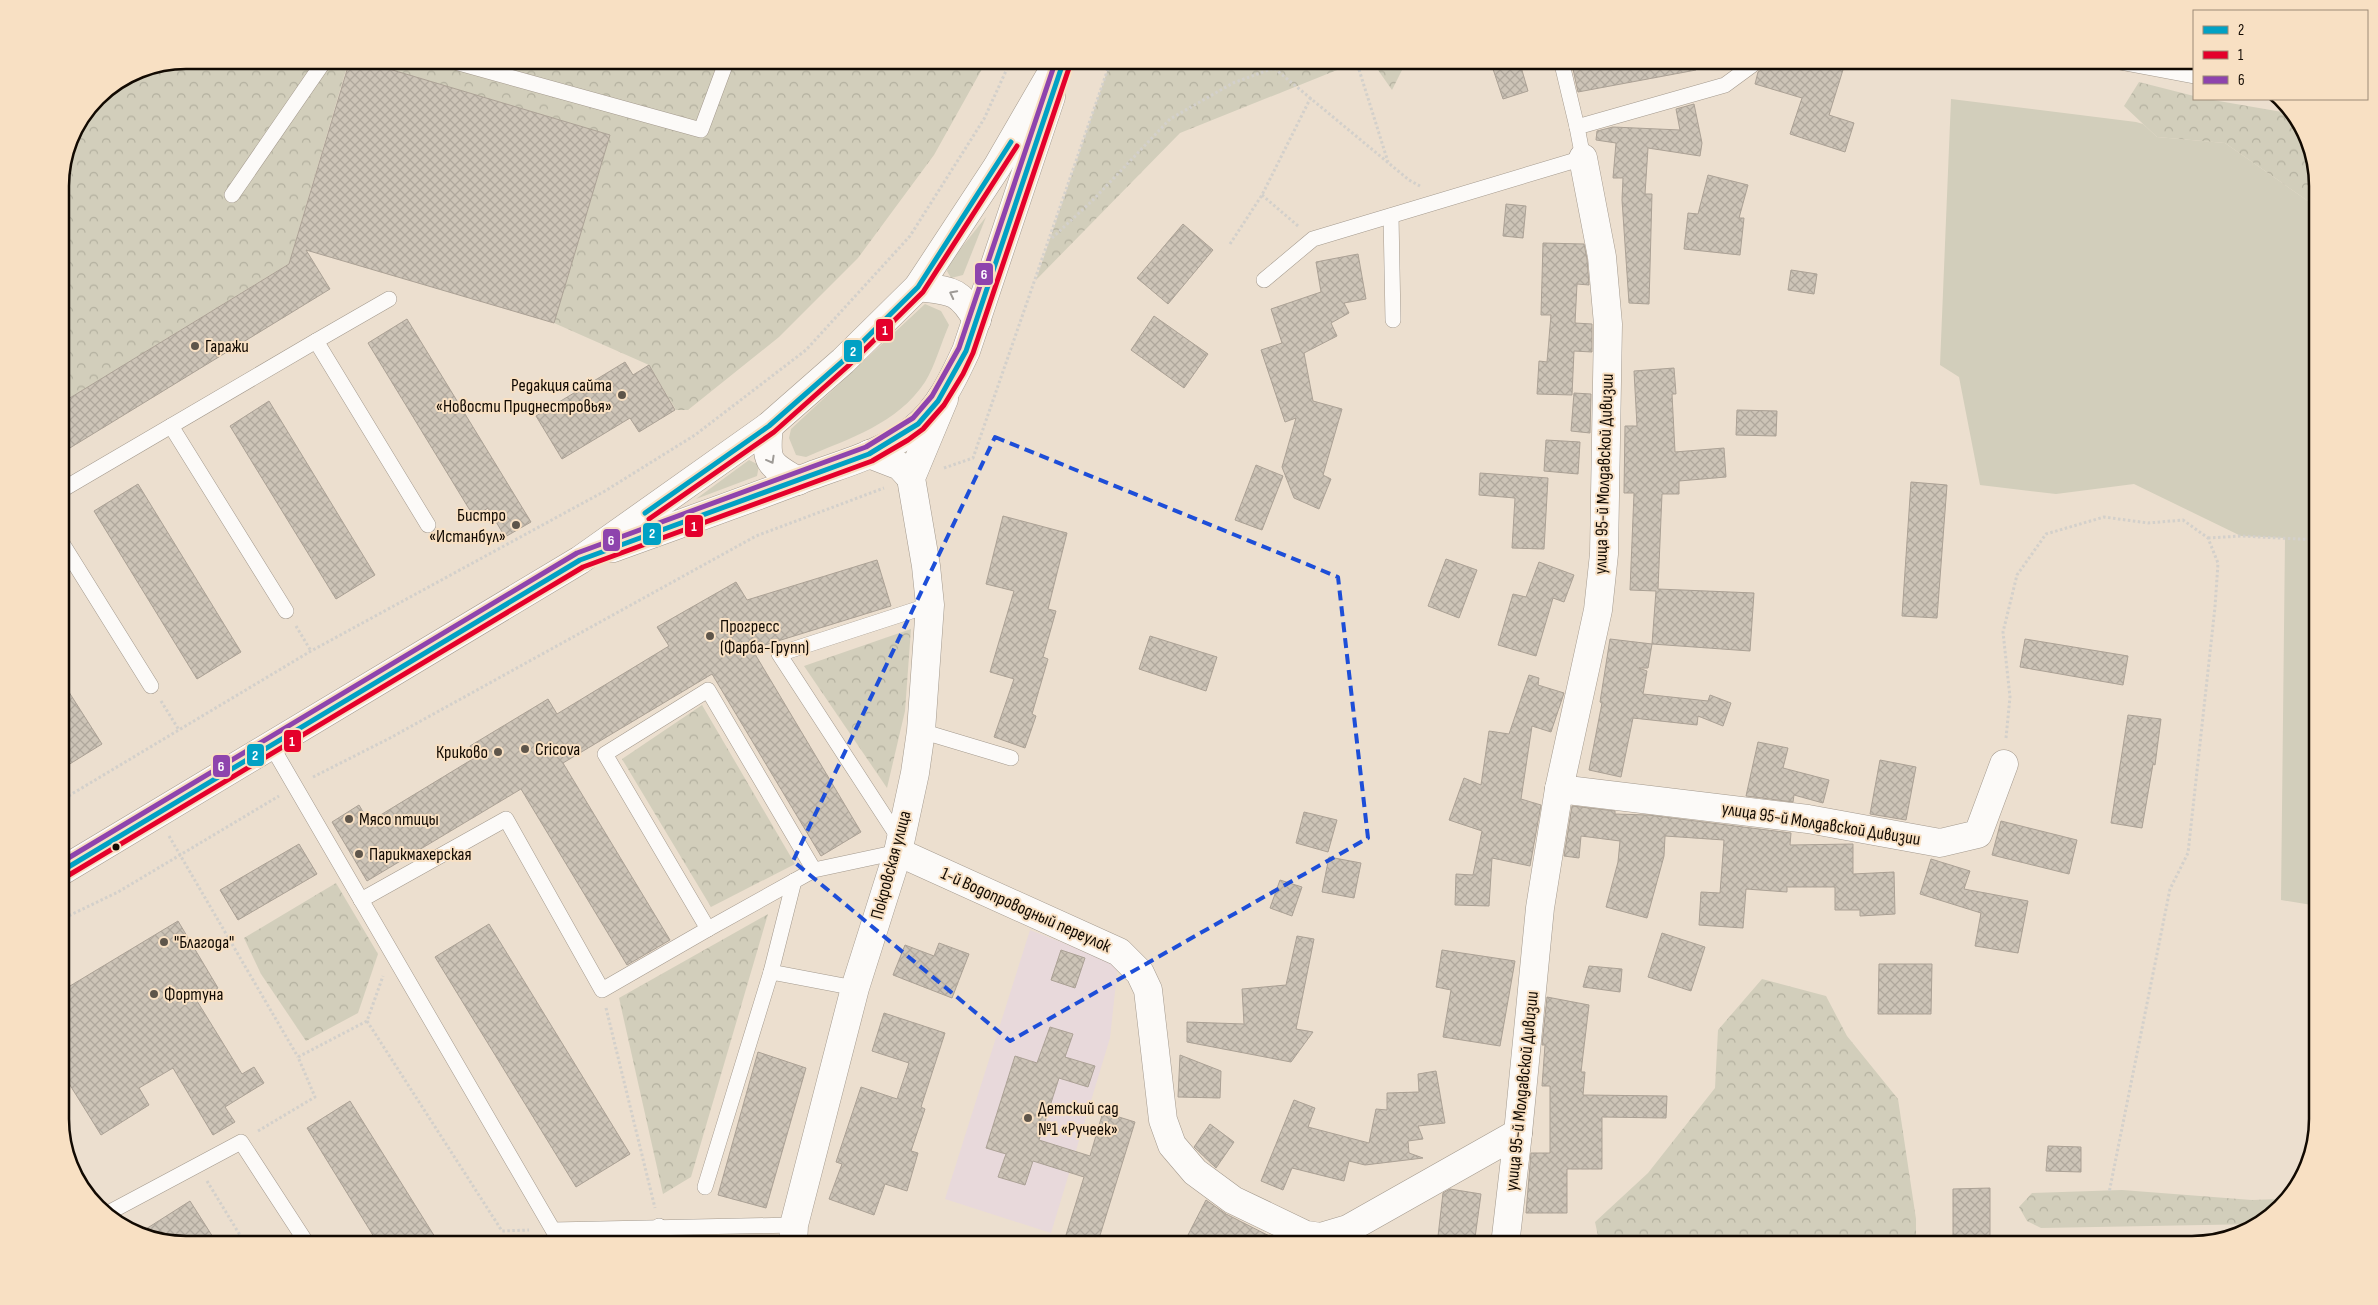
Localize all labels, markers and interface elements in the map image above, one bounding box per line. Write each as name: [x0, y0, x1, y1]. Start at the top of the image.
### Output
legend: [2193, 10, 2368, 100]
text: 2: [2238, 21, 2244, 40]
text: 1: [2238, 46, 2244, 65]
text: 6: [2238, 71, 2245, 90]
line badge: 6: [974, 262, 994, 286]
text: 6: [981, 266, 988, 283]
one-way arrow: [950, 290, 959, 300]
line badge: 1: [875, 318, 894, 342]
text: 1: [882, 322, 888, 339]
place label: Гаражи: [205, 336, 249, 357]
line badge: 2: [843, 339, 863, 363]
marker: Гаражи: [189, 340, 201, 352]
text: 2: [850, 343, 856, 360]
street label: улица 95-й Молдавской Дивизии: [1590, 373, 1618, 575]
place label: Редакция сайта «Новости Приднестровья»: [436, 375, 612, 417]
marker: Редакция сайта «Новости Приднестровья»: [616, 389, 628, 401]
one-way arrow: [765, 455, 775, 464]
place label: Бистро «Истанбул»: [429, 505, 506, 547]
line badge: 1: [684, 514, 704, 538]
text: 1: [691, 518, 697, 535]
marker: Бистро «Истанбул»: [510, 519, 522, 531]
line badge: 2: [642, 522, 662, 546]
text: 2: [649, 525, 655, 542]
line badge: 6: [602, 528, 621, 552]
text: 6: [608, 532, 615, 549]
place label: Прогресс (Фарба-Групп): [720, 616, 809, 658]
marker: Прогресс (Фарба-Групп): [704, 630, 716, 642]
line badge: 1: [283, 729, 302, 753]
text: 1: [289, 733, 295, 750]
place label: Cricova: [535, 739, 580, 760]
place label: Криково: [436, 742, 488, 763]
line badge: 2: [246, 743, 265, 767]
marker: Cricova: [519, 743, 531, 755]
marker: Криково: [492, 746, 504, 758]
text: 2: [252, 747, 258, 764]
line badge: 6: [212, 754, 231, 778]
text: 6: [218, 758, 225, 775]
street label: улица 95-й Молдавской Дивизии: [1720, 798, 1922, 850]
street label: Покровская улица: [866, 808, 916, 922]
place label: Мясо птицы: [359, 809, 439, 830]
marker: Мясо птицы: [343, 813, 355, 825]
unlabelled marker: [111, 842, 121, 852]
place label: Парикмахерская: [369, 844, 472, 865]
marker: Парикмахерская: [353, 848, 365, 860]
street label: 1-й Водопроводный переулок: [938, 863, 1114, 957]
place label: "Благода": [174, 932, 234, 953]
marker: "Благода": [158, 936, 170, 948]
place label: Фортуна: [164, 984, 223, 1005]
marker: Фортуна: [148, 988, 160, 1000]
street label: улица 95-й Молдавской Дивизии: [1501, 990, 1543, 1192]
place label: Детский сад №1 «Ручеек»: [1038, 1098, 1119, 1140]
marker: Детский сад №1 «Ручеек»: [1022, 1112, 1034, 1124]

